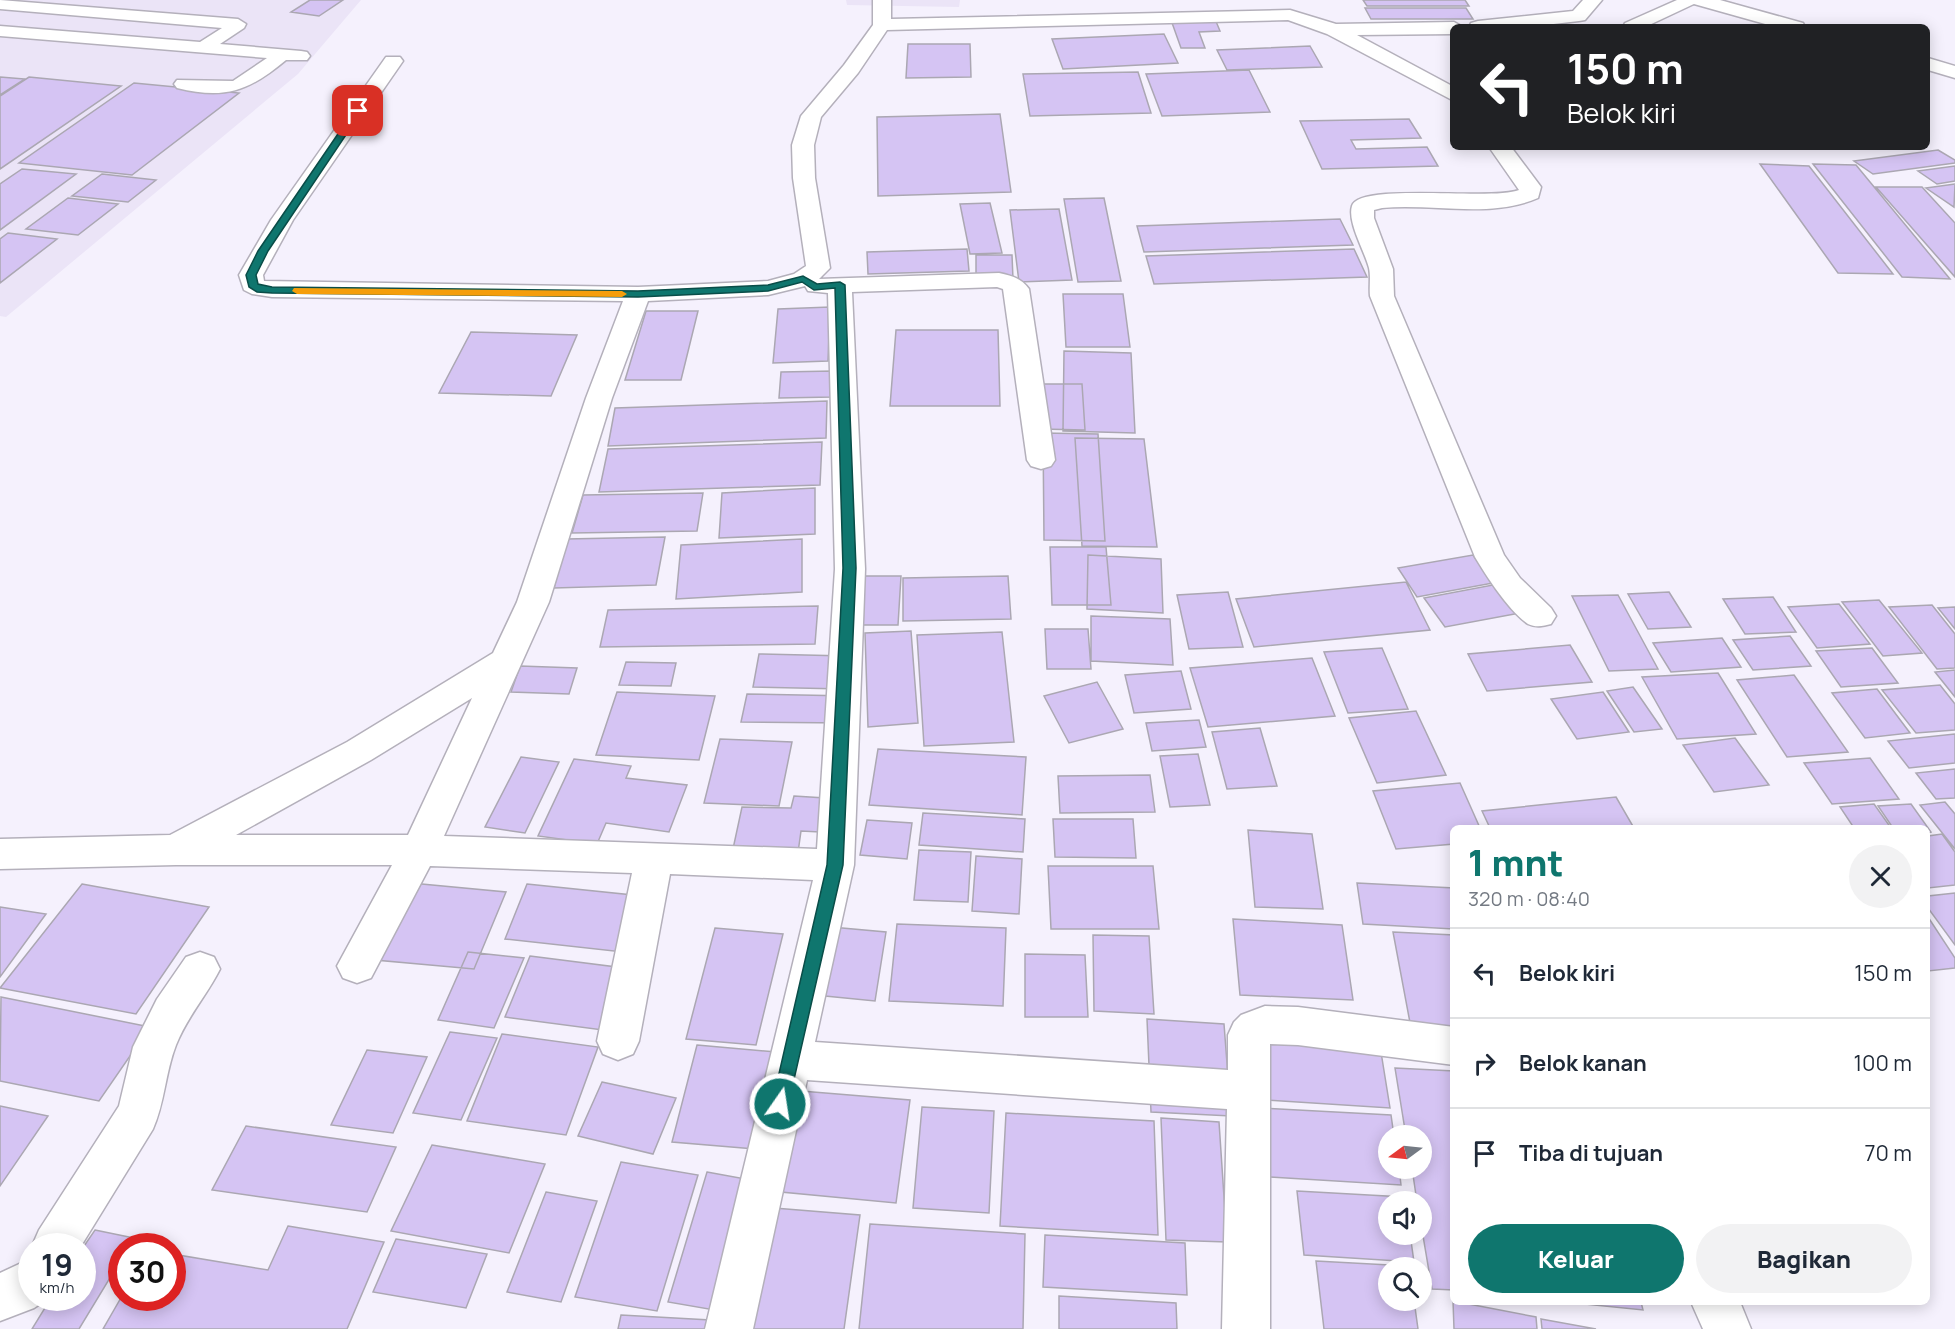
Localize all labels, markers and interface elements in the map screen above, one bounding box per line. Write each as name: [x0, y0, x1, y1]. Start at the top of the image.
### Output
text: 150 m: [1567, 39, 1684, 97]
icon: left: [1468, 48, 1546, 126]
pin: [332, 85, 383, 136]
icon: arrive: [341, 94, 374, 127]
text: Belok kiri: [1567, 94, 1676, 131]
text: 1 mnt: [1468, 838, 1563, 887]
button: close: [1849, 845, 1912, 908]
text: 320 m · 08:40: [1468, 885, 1590, 912]
icon: left: [1468, 957, 1501, 990]
text: Belok kiri: [1519, 958, 1615, 988]
text: 150 m: [1854, 958, 1912, 988]
icon: right: [1468, 1047, 1501, 1080]
text: Belok kanan: [1519, 1048, 1647, 1078]
text: 100 m: [1854, 1048, 1912, 1078]
position arrow: [748, 1072, 812, 1136]
north arrow: [1378, 1125, 1432, 1179]
map controls: [1378, 1125, 1432, 1311]
icon: arrive: [1468, 1137, 1501, 1170]
text: Tiba di tujuan: [1519, 1138, 1663, 1168]
text: 70 m: [1864, 1138, 1912, 1168]
button: sound: [1378, 1191, 1432, 1245]
button: Keluar: [1468, 1224, 1684, 1293]
button: Bagikan: [1696, 1224, 1912, 1293]
speed limit sign: 30: [108, 1233, 186, 1311]
text: 19: [41, 1244, 73, 1285]
button: search: [1378, 1257, 1432, 1311]
text: km/h: [40, 1277, 74, 1298]

